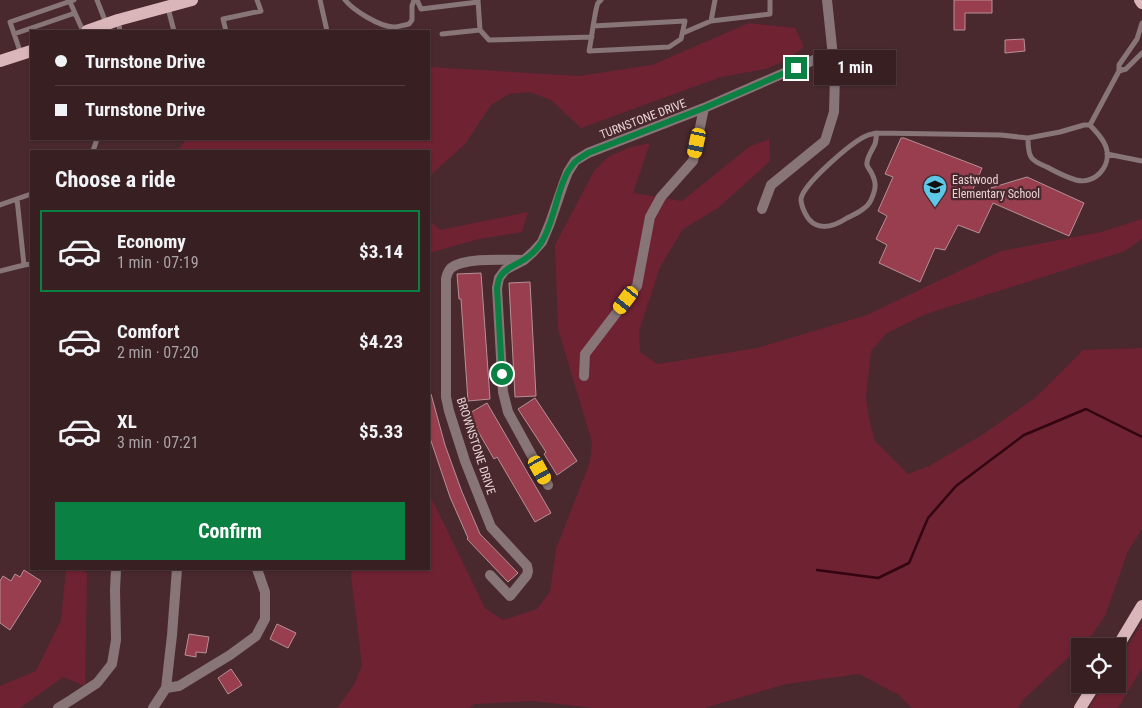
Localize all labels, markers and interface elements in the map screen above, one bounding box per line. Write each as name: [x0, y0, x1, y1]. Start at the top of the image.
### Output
text: Turnstone Drive: [85, 50, 205, 73]
callout: 1 min: [814, 50, 896, 86]
route end: [785, 57, 807, 79]
text: 1 min: [837, 58, 873, 77]
street label: TURNSTONE DRIVE: [598, 96, 688, 142]
text: Turnstone Drive: [85, 98, 205, 121]
car: [686, 127, 707, 159]
text: Choose a ride: [55, 167, 176, 192]
place label: Eastwood Elementary School: [952, 173, 1040, 201]
school or university icon: Eastwood Elementary School: [922, 174, 948, 208]
icon: car: [57, 229, 102, 274]
text: Economy: [117, 230, 186, 253]
text: $3.14: [359, 240, 403, 263]
text: 1 min · 07:19: [117, 253, 199, 272]
car: [610, 284, 641, 316]
icon: car: [57, 319, 102, 364]
text: Comfort: [117, 320, 180, 343]
text: $4.23: [359, 330, 403, 353]
text: 2 min · 07:20: [117, 343, 199, 362]
route start: [491, 363, 513, 385]
street label: BROWNSTONE DRIVE: [454, 396, 498, 496]
icon: car: [57, 409, 102, 454]
text: XL: [117, 410, 137, 433]
text: $5.33: [359, 420, 403, 443]
text: 3 min · 07:21: [117, 433, 199, 452]
car: [526, 453, 553, 487]
button: Confirm: [55, 502, 405, 560]
map controls: [1071, 638, 1126, 693]
button: locate: [1071, 638, 1126, 693]

